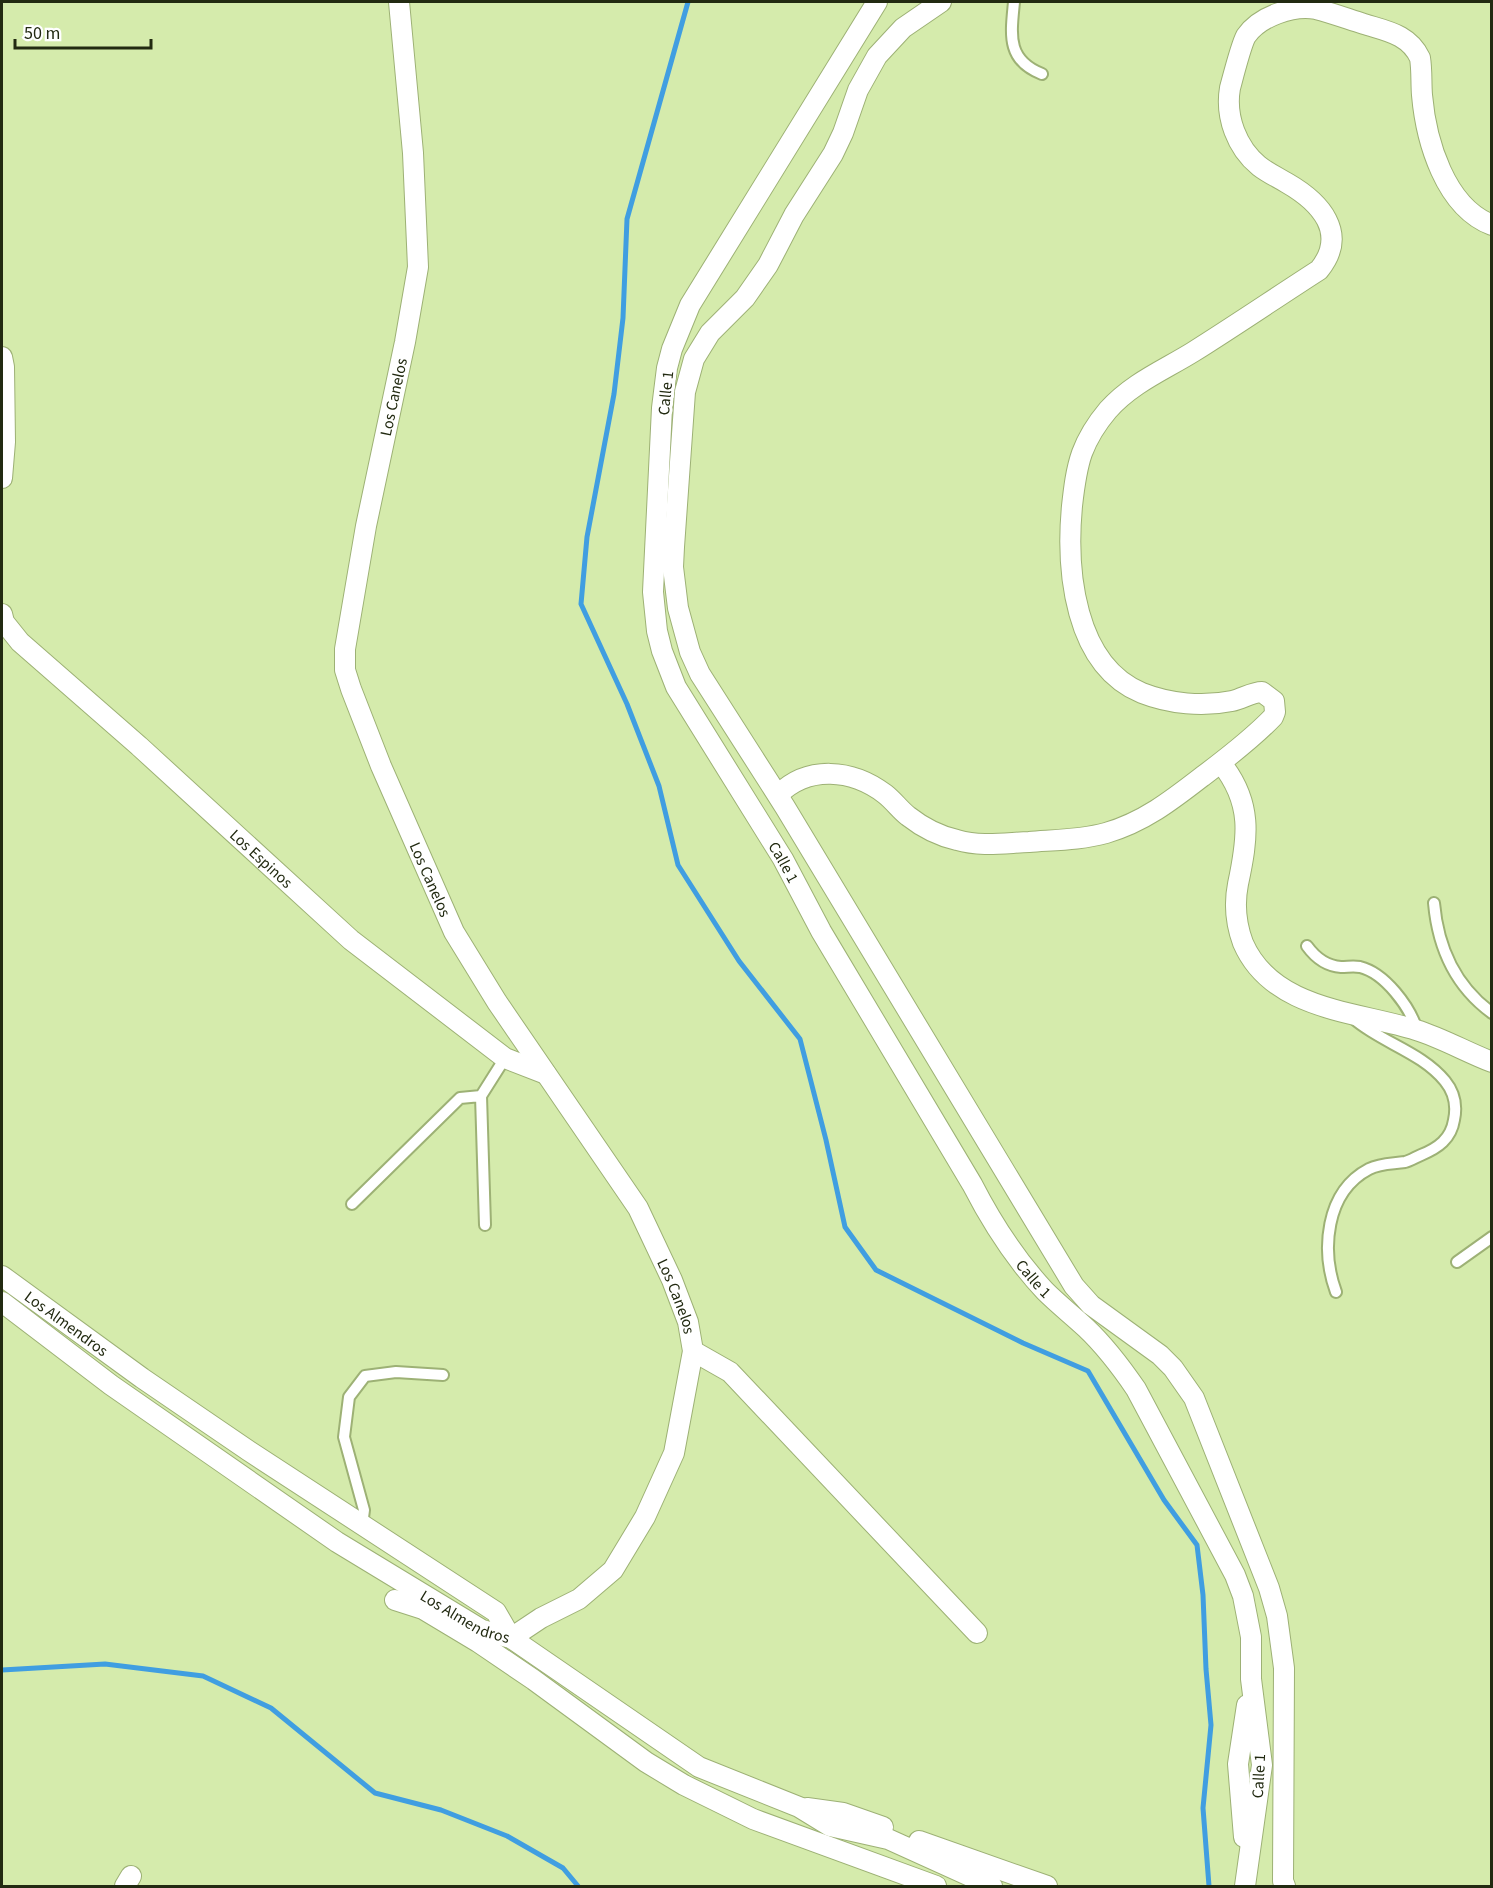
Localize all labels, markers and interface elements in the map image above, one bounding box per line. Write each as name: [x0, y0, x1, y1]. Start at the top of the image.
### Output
scale bar: [15, 12, 152, 50]
text: 50 m: [24, 21, 60, 46]
street label: Los Canelos: [375, 356, 413, 438]
street label: Calle 1: [653, 370, 679, 416]
street label: Los Espinos: [225, 824, 297, 894]
street label: Calle 1: [763, 838, 804, 887]
street label: Los Canelos: [404, 839, 456, 921]
street label: Los Canelos: [651, 1255, 700, 1336]
street label: Calle 1: [1010, 1255, 1056, 1303]
street label: Los Almendros: [20, 1286, 113, 1362]
street label: Los Almendros: [416, 1585, 512, 1649]
street label: Calle 1: [1247, 1753, 1271, 1799]

